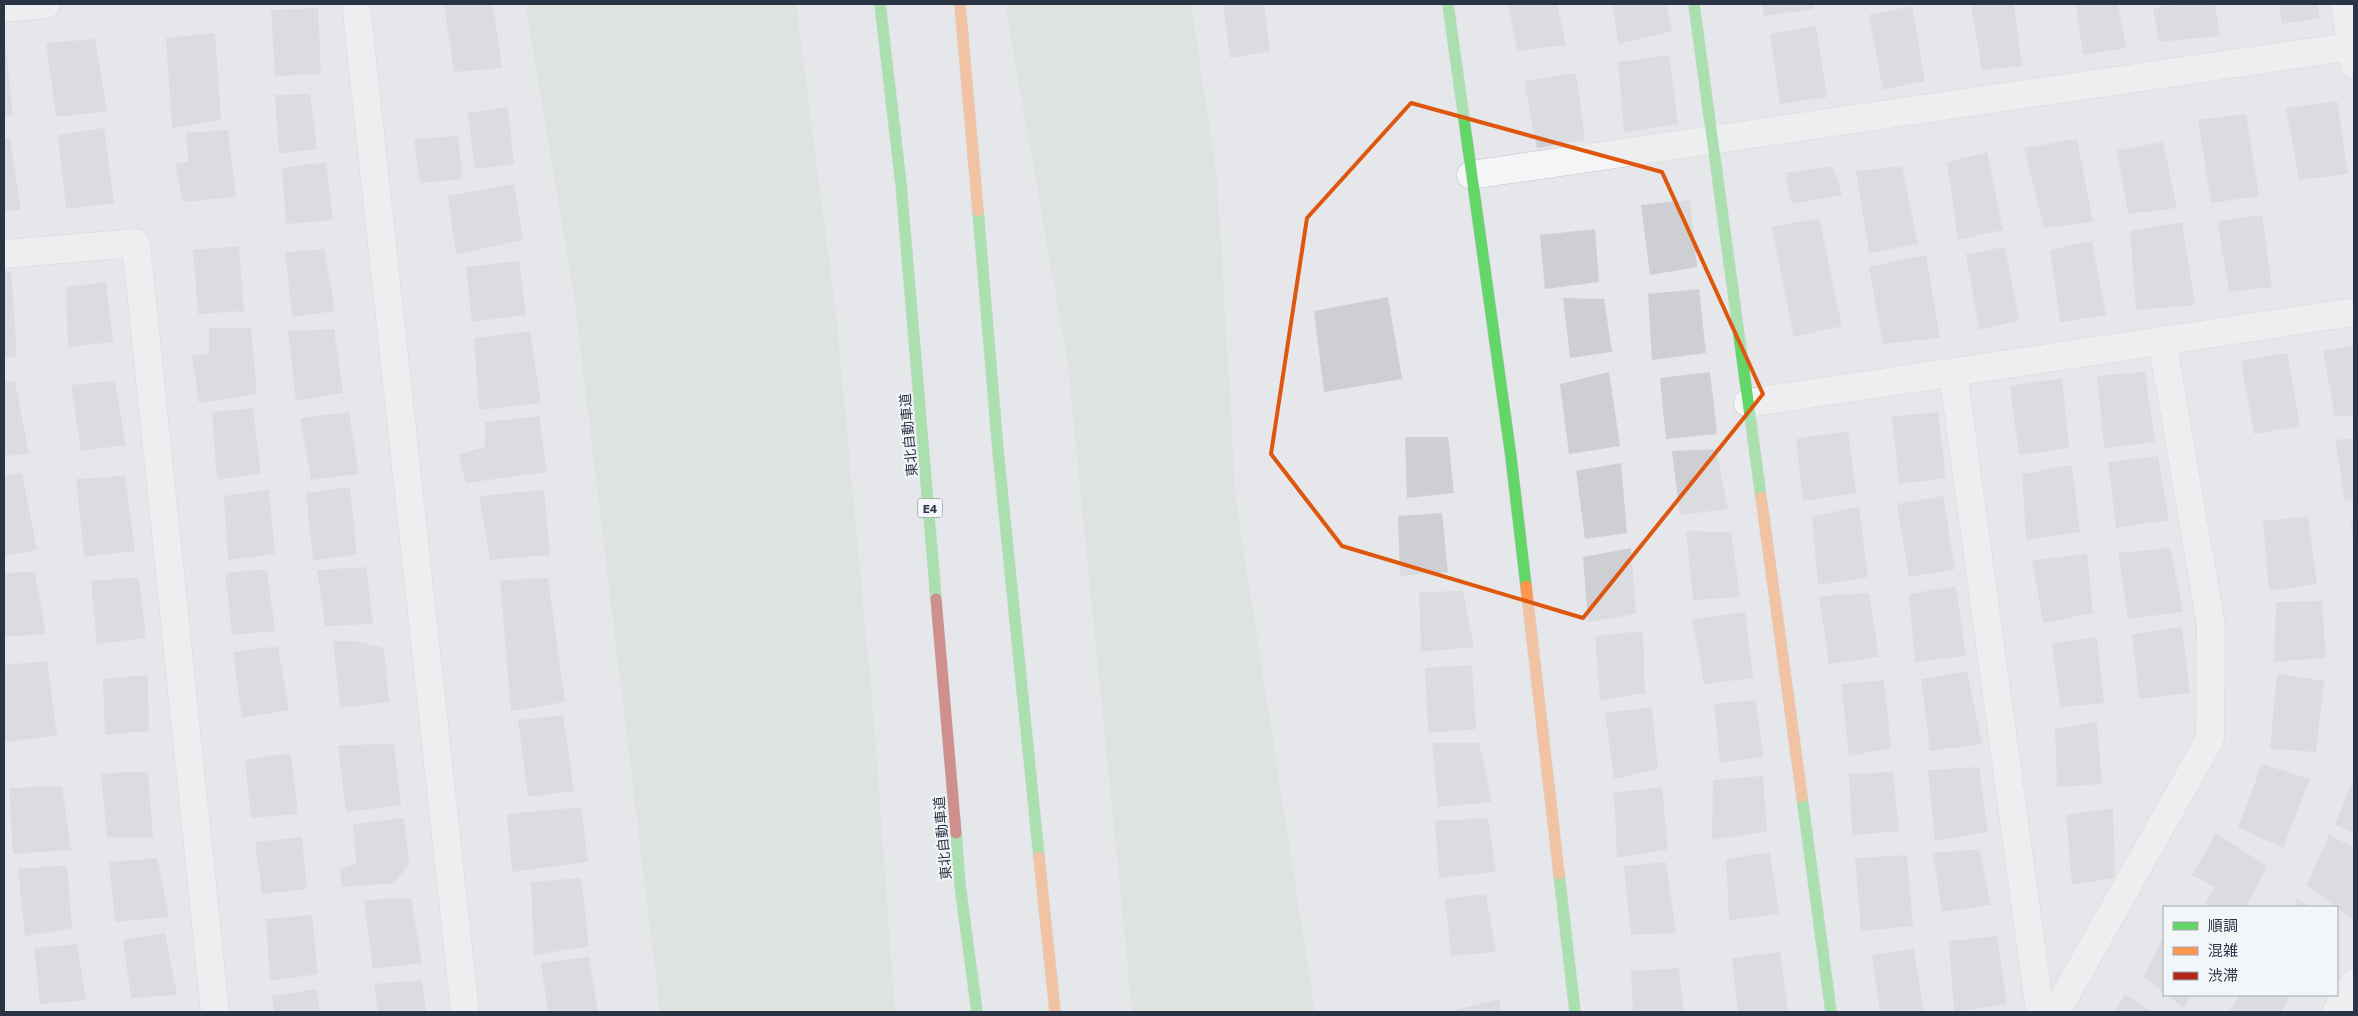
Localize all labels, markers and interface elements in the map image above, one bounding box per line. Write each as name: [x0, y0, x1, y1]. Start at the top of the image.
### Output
street label: 東北自動車道: [896, 392, 920, 478]
road number: E4: [918, 498, 942, 518]
street label: 東北自動車道: [930, 795, 954, 881]
legend: [2163, 906, 2338, 996]
text: 順調: [2208, 916, 2238, 934]
text: 混雑: [2208, 941, 2238, 959]
text: 渋滞: [2208, 966, 2238, 984]

